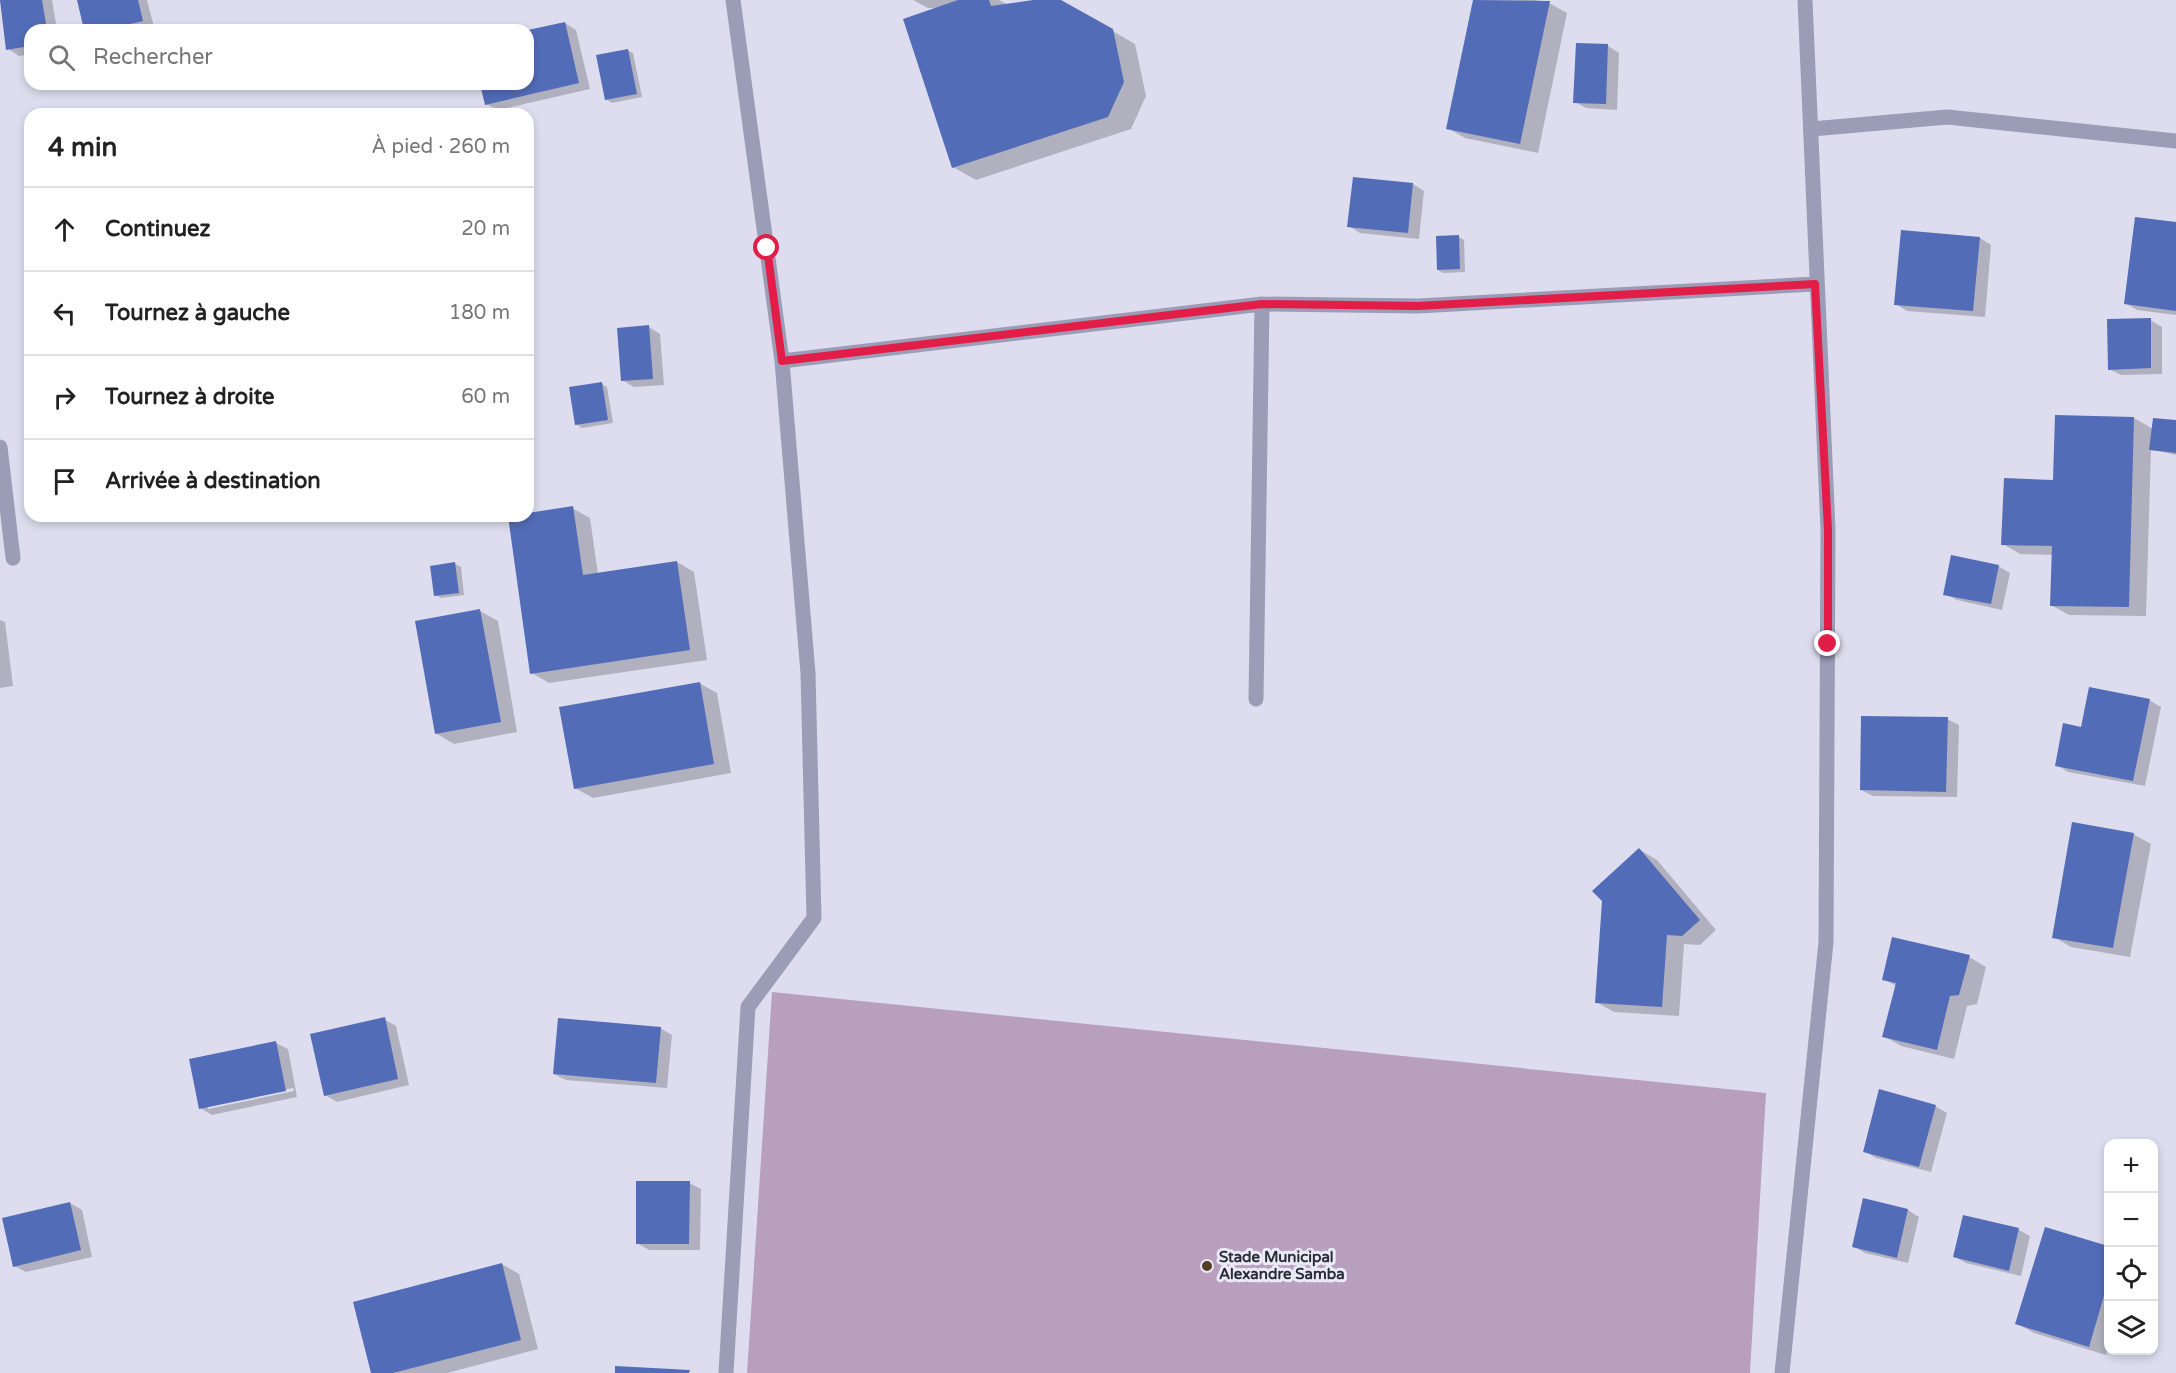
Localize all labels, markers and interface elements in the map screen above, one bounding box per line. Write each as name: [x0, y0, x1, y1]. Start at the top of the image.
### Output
search box: [24, 24, 534, 90]
icon: search: [45, 41, 78, 74]
text: Rechercher: [93, 44, 213, 70]
text: 4 min: [48, 132, 117, 163]
text: À pied · 260 m: [372, 135, 510, 159]
icon: ahead: [48, 213, 81, 246]
text: Continuez: [105, 216, 210, 242]
text: 20 m: [461, 217, 510, 241]
route start: [753, 234, 779, 260]
icon: left: [48, 297, 81, 330]
text: Tournez à gauche: [105, 300, 290, 326]
text: 180 m: [449, 301, 510, 325]
icon: right: [48, 381, 81, 414]
text: Tournez à droite: [105, 384, 274, 410]
text: 60 m: [461, 385, 510, 409]
icon: arrive: [48, 465, 81, 498]
text: Arrivée à destination: [105, 468, 321, 494]
route end: [1814, 630, 1840, 656]
map controls: [2104, 1139, 2158, 1355]
button: +: [2104, 1139, 2158, 1193]
button: −: [2104, 1193, 2158, 1247]
button: locate: [2104, 1247, 2158, 1301]
place label: Stade Municipal Alexandre Samba: [1219, 1248, 1345, 1283]
marker: Stade Municipal Alexandre Samba: [1200, 1259, 1214, 1273]
button: layers: [2104, 1301, 2158, 1355]

